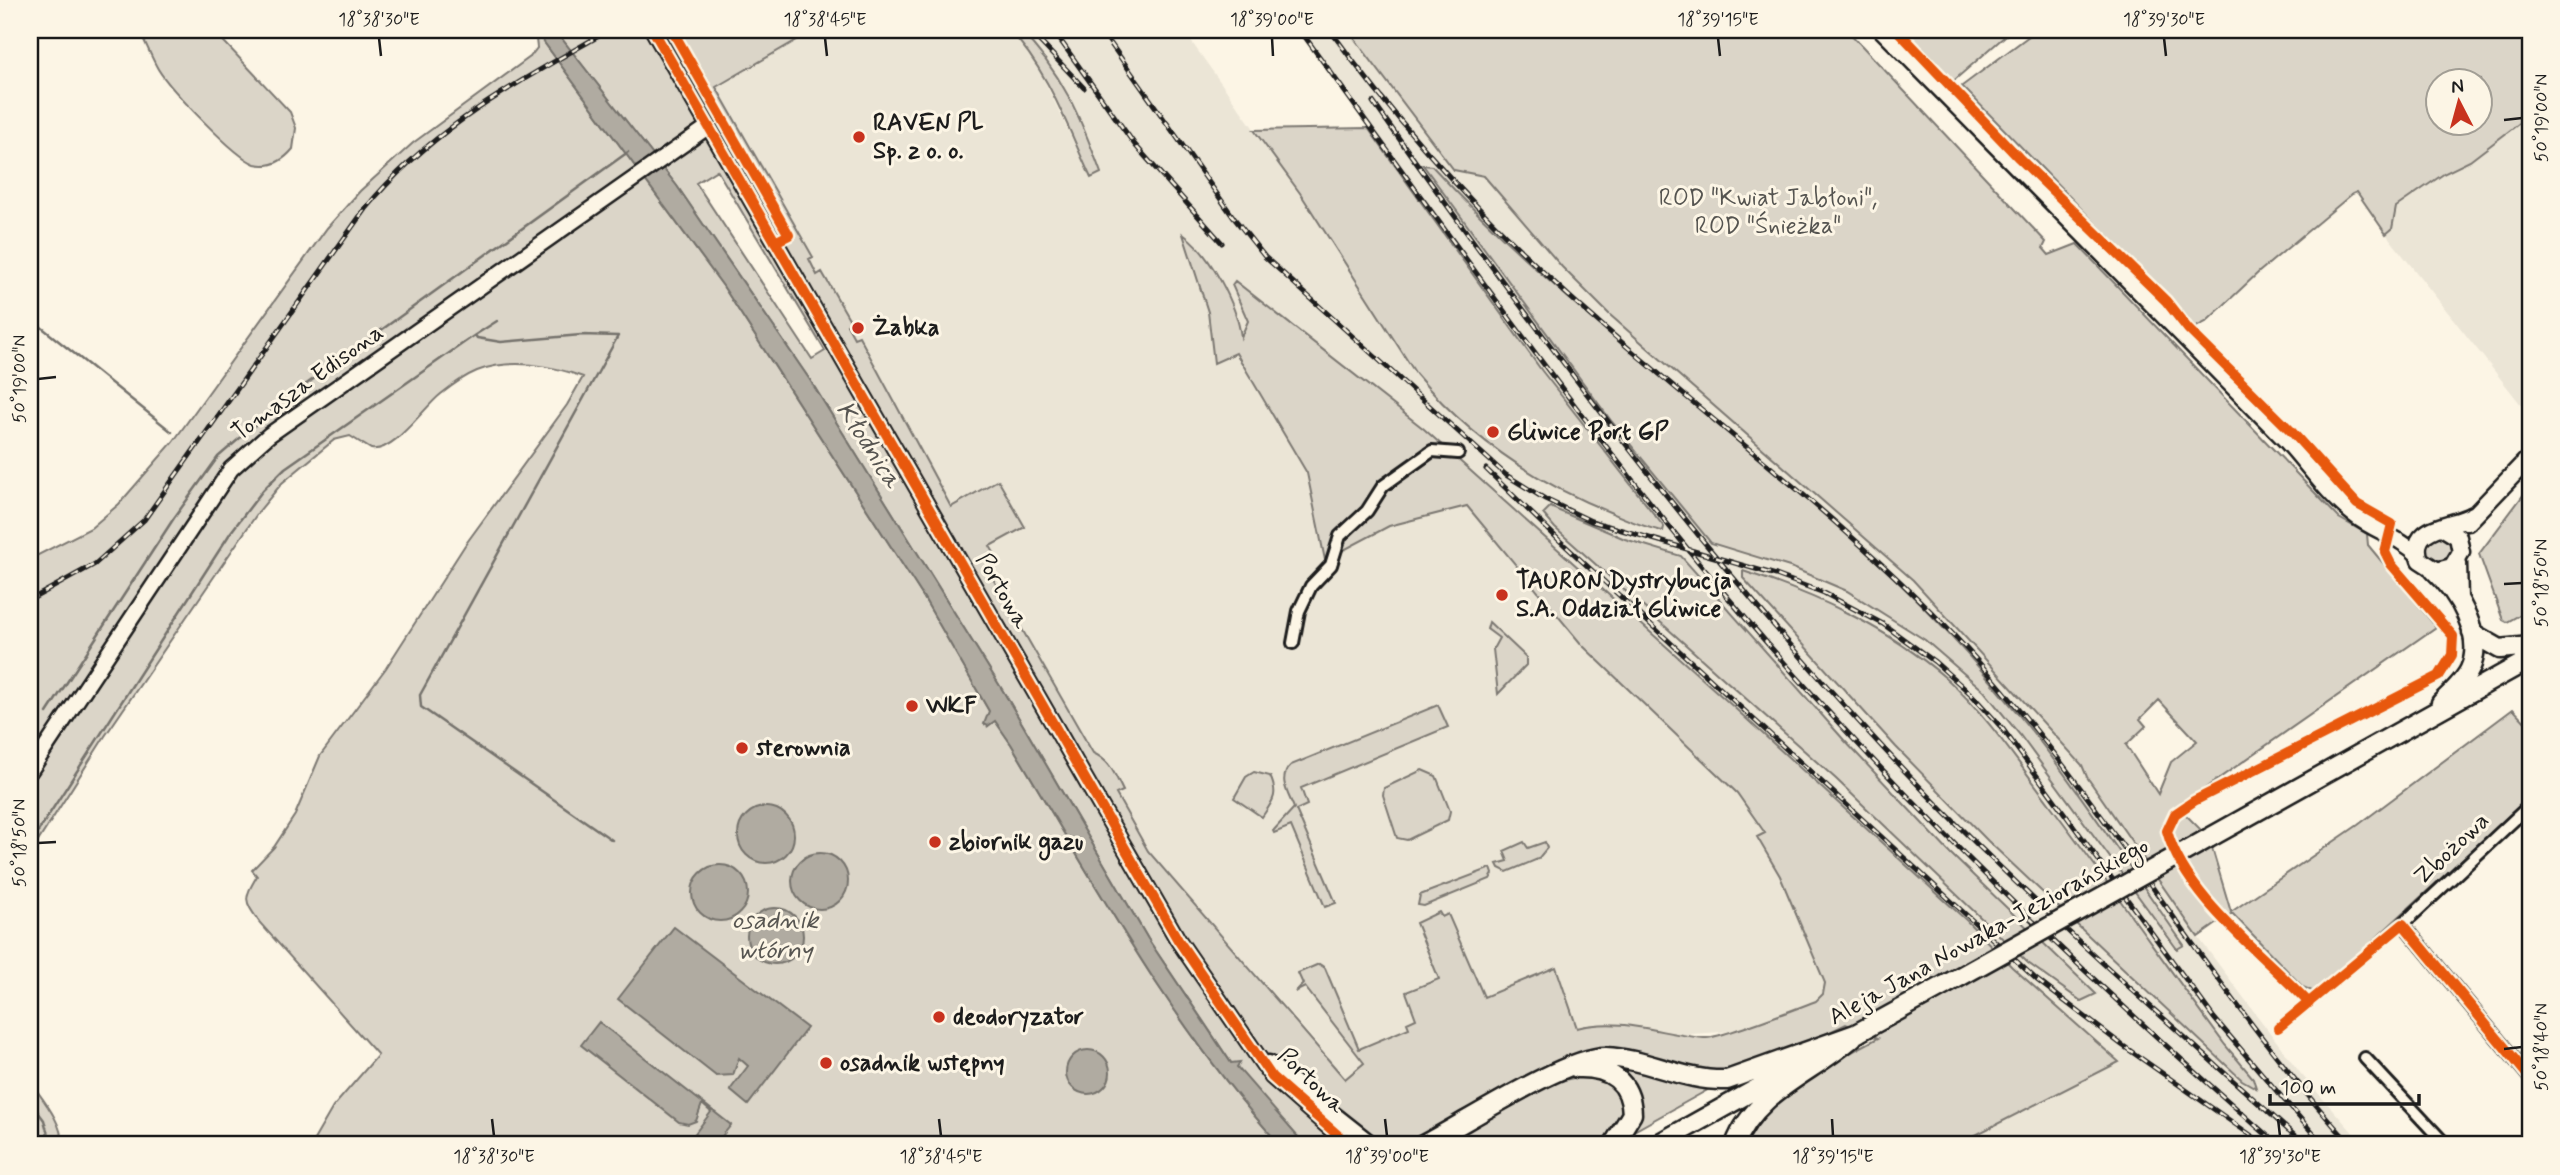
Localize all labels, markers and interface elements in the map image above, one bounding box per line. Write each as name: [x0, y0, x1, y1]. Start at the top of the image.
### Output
text: 18°38'30"E: [338, 8, 420, 32]
text: 18°38'45"E: [784, 8, 866, 32]
text: 18°39'00"E: [1230, 8, 1314, 32]
text: 18°39'15"E: [1677, 8, 1759, 32]
text: 18°39'30"E: [2123, 8, 2205, 32]
north arrow: [2424, 66, 2494, 136]
text: N: [2450, 73, 2465, 100]
text: 50°19'00"N: [2530, 74, 2554, 162]
place label: RAVEN PL Sp. z o. o.: [873, 108, 984, 167]
marker: RAVEN PL Sp. z o. o.: [851, 129, 867, 145]
park label: ROD "Kwiat Jabłoni", ROD "Śnieżka": [1659, 183, 1877, 242]
place label: Żabka: [872, 313, 940, 344]
street label: Tomasza Edisona: [226, 317, 390, 449]
marker: Żabka: [850, 320, 866, 336]
text: 50°19'00"N: [8, 335, 32, 423]
water label: Kłodnica: [827, 395, 909, 496]
place label: Gliwice Port GP: [1507, 417, 1669, 448]
marker: Gliwice Port GP: [1485, 424, 1501, 440]
text: 50°18'50"N: [2530, 539, 2554, 627]
street label: Portowa: [968, 548, 1036, 635]
place label: TAURON Dystrybucja S.A. Oddział Gliwice: [1516, 566, 1732, 625]
marker: TAURON Dystrybucja S.A. Oddział Gliwice: [1494, 587, 1510, 603]
place label: WKF: [925, 691, 977, 722]
marker: WKF: [904, 698, 920, 714]
place label: sterownia: [756, 733, 851, 764]
marker: sterownia: [734, 740, 750, 756]
text: 50°18'50"N: [8, 799, 32, 887]
street label: Zbożowa: [2407, 806, 2497, 892]
place label: zbiornik gazu: [949, 827, 1083, 861]
street label: Aleja Jana Nowaka-Jeziorańskiego: [1823, 831, 2156, 1035]
marker: zbiornik gazu: [927, 834, 943, 850]
water label: osadnik wtórny: [732, 904, 820, 968]
place label: deodoryzator: [953, 1002, 1084, 1033]
text: 50°18'40"N: [2530, 1003, 2554, 1091]
marker: deodoryzator: [931, 1009, 947, 1025]
street label: Portowa: [1271, 1041, 1352, 1121]
place label: osadnik wstępny: [840, 1048, 1005, 1079]
marker: osadnik wstępny: [818, 1055, 834, 1071]
scale bar: [2270, 1063, 2418, 1107]
text: 100 m: [2280, 1074, 2336, 1102]
text: 18°38'30"E: [453, 1145, 535, 1169]
text: 18°38'45"E: [900, 1145, 982, 1169]
text: 18°39'00"E: [1345, 1145, 1429, 1169]
text: 18°39'15"E: [1792, 1145, 1874, 1169]
text: 18°39'30"E: [2239, 1145, 2321, 1169]

